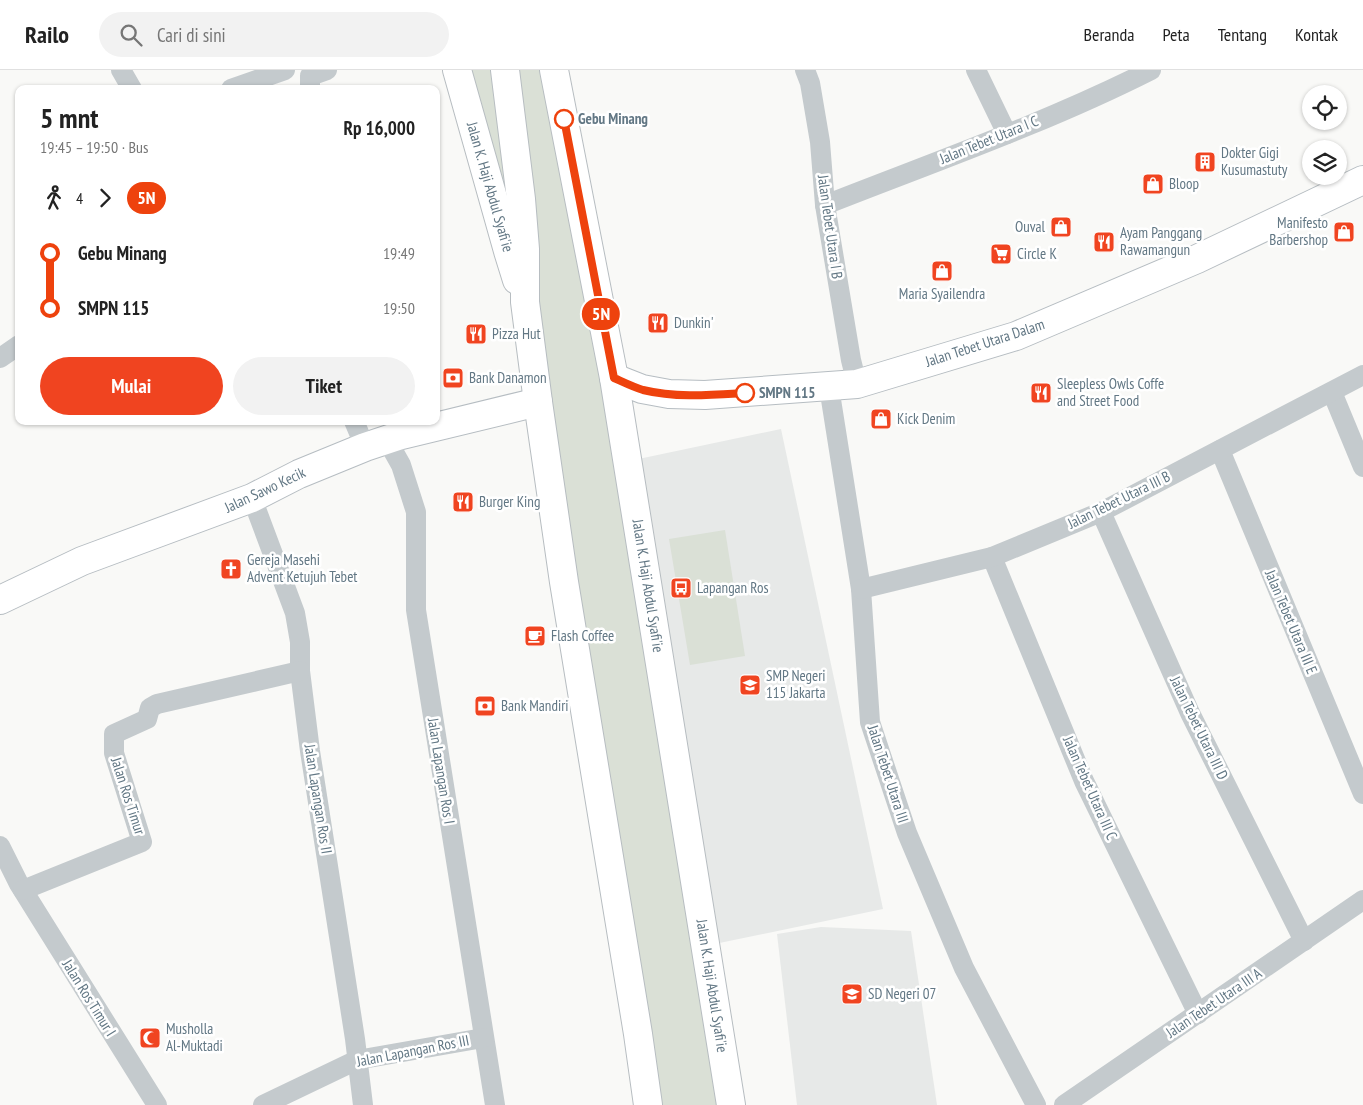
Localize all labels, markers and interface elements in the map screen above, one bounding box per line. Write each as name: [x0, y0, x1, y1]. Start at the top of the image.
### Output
search box: [99, 12, 449, 57]
text: Railo: [25, 19, 69, 50]
icon: search: [117, 21, 145, 49]
text: Cari di sini: [157, 23, 226, 47]
text: Beranda: [1084, 23, 1134, 46]
text: Peta: [1162, 23, 1190, 46]
text: Tentang: [1218, 23, 1267, 46]
text: Kontak: [1295, 23, 1338, 46]
map controls: [1302, 85, 1347, 185]
button: locate: [1302, 85, 1347, 130]
text: 5 mnt: [40, 99, 98, 136]
marker: Gebu Minang: [554, 109, 574, 129]
place label: Gebu Minang: [578, 109, 648, 128]
street label: Jalan Tebet Utara I C: [936, 111, 1041, 168]
text: Rp 16,000: [344, 116, 415, 140]
street label: Jalan K. Haji Abdul Syafi'ie: [463, 119, 518, 254]
text: 19:45 – 19:50 · Bus: [40, 137, 148, 157]
button: layers: [1302, 140, 1347, 185]
place label: Dokter Gigi Kusumastuty: [1221, 143, 1288, 179]
building icon: Dokter Gigi Kusumastuty: [1193, 150, 1217, 174]
shop icon: Bloop: [1141, 172, 1165, 196]
street label: Jalan Tebet Utara I B: [814, 173, 847, 280]
place label: Bloop: [1169, 174, 1199, 193]
icon: walk: [40, 184, 68, 212]
icon: forward: [91, 184, 119, 212]
text: 5N: [137, 186, 156, 209]
text: 4: [76, 188, 83, 208]
place label: Manifesto Barbershop: [1269, 213, 1328, 249]
shop icon: Ouval: [1049, 215, 1073, 239]
place label: Ouval: [1015, 217, 1046, 236]
shop icon: Manifesto Barbershop: [1332, 220, 1356, 244]
place label: Ayam Panggang Rawamangun: [1120, 223, 1202, 259]
restaurant icon: Ayam Panggang Rawamangun: [1092, 230, 1116, 254]
text: Gebu Minang: [78, 241, 167, 265]
supermarket icon: Circle K: [989, 242, 1013, 266]
text: 19:49: [383, 243, 415, 263]
place label: Circle K: [1017, 244, 1057, 263]
shop icon: Maria Syailendra: [930, 259, 954, 283]
place label: Maria Syailendra: [899, 284, 985, 303]
text: SMPN 115: [78, 296, 149, 320]
text: 19:50: [383, 298, 415, 318]
line badge: 5N: [578, 298, 624, 330]
text: 5N: [592, 302, 610, 325]
restaurant icon: Dunkin': [646, 311, 670, 335]
place label: Dunkin': [674, 313, 714, 332]
street label: Jalan Tebet Utara Dalam: [922, 314, 1047, 371]
restaurant icon: Pizza Hut: [464, 322, 488, 346]
place label: Pizza Hut: [492, 324, 541, 343]
button: Mulai: [40, 357, 223, 415]
button: Tiket: [233, 357, 415, 415]
bank icon: Bank Danamon: [441, 366, 465, 390]
place label: Bank Danamon: [469, 368, 547, 387]
place label: Sleepless Owls Coffe and Street Food: [1057, 374, 1164, 410]
restaurant icon: Sleepless Owls Coffe and Street Food: [1029, 381, 1053, 405]
marker: SMPN 115: [735, 383, 755, 403]
place label: SMPN 115: [759, 383, 815, 402]
shop icon: Kick Denim: [869, 407, 893, 431]
place label: Kick Denim: [897, 409, 955, 428]
street label: Jalan Sawo Kecik: [220, 462, 308, 517]
street label: Jalan Tebet Utara III B: [1063, 467, 1173, 533]
restaurant icon: Burger King: [451, 490, 475, 514]
place label: Burger King: [479, 492, 540, 511]
street label: Jalan K. Haji Abdul Syafi'ie: [628, 517, 668, 654]
place label: Gereja Masehi Advent Ketujuh Tebet: [247, 550, 357, 586]
church icon: Gereja Masehi Advent Ketujuh Tebet: [219, 557, 243, 581]
street label: Jalan Tebet Utara III E: [1261, 566, 1322, 677]
bus stop icon: Lapangan Ros: [669, 576, 693, 600]
place label: Lapangan Ros: [697, 578, 769, 597]
cafe icon: Flash Coffee: [523, 624, 547, 648]
place label: Flash Coffee: [551, 626, 614, 645]
place label: SMP Negeri 115 Jakarta: [766, 666, 826, 702]
street label: Jalan Tebet Utara III D: [1166, 672, 1233, 783]
school or university icon: SMP Negeri 115 Jakarta: [738, 673, 762, 697]
bank icon: Bank Mandiri: [473, 694, 497, 718]
place label: Bank Mandiri: [501, 696, 569, 715]
street label: Jalan Lapangan Ros I: [424, 716, 459, 825]
street label: Jalan Tebet Utara III: [863, 722, 913, 825]
street label: Jalan Tebet Utara III C: [1059, 732, 1122, 843]
street label: Jalan Lapangan Ros II: [300, 742, 337, 855]
street label: Jalan Ros Timur: [107, 754, 150, 838]
street label: Jalan K. Haji Abdul Syafi'ie: [692, 917, 732, 1054]
street label: Jalan Ros Timur I: [58, 955, 120, 1040]
street label: Jalan Tebet Utara III A: [1161, 963, 1266, 1042]
school or university icon: SD Negeri 07: [840, 982, 864, 1006]
place label: SD Negeri 07: [868, 984, 936, 1003]
place label: Musholla Al-Muktadi: [166, 1019, 223, 1055]
mosque icon: Musholla Al-Muktadi: [138, 1026, 162, 1050]
street label: Jalan Lapangan Ros III: [354, 1030, 471, 1071]

